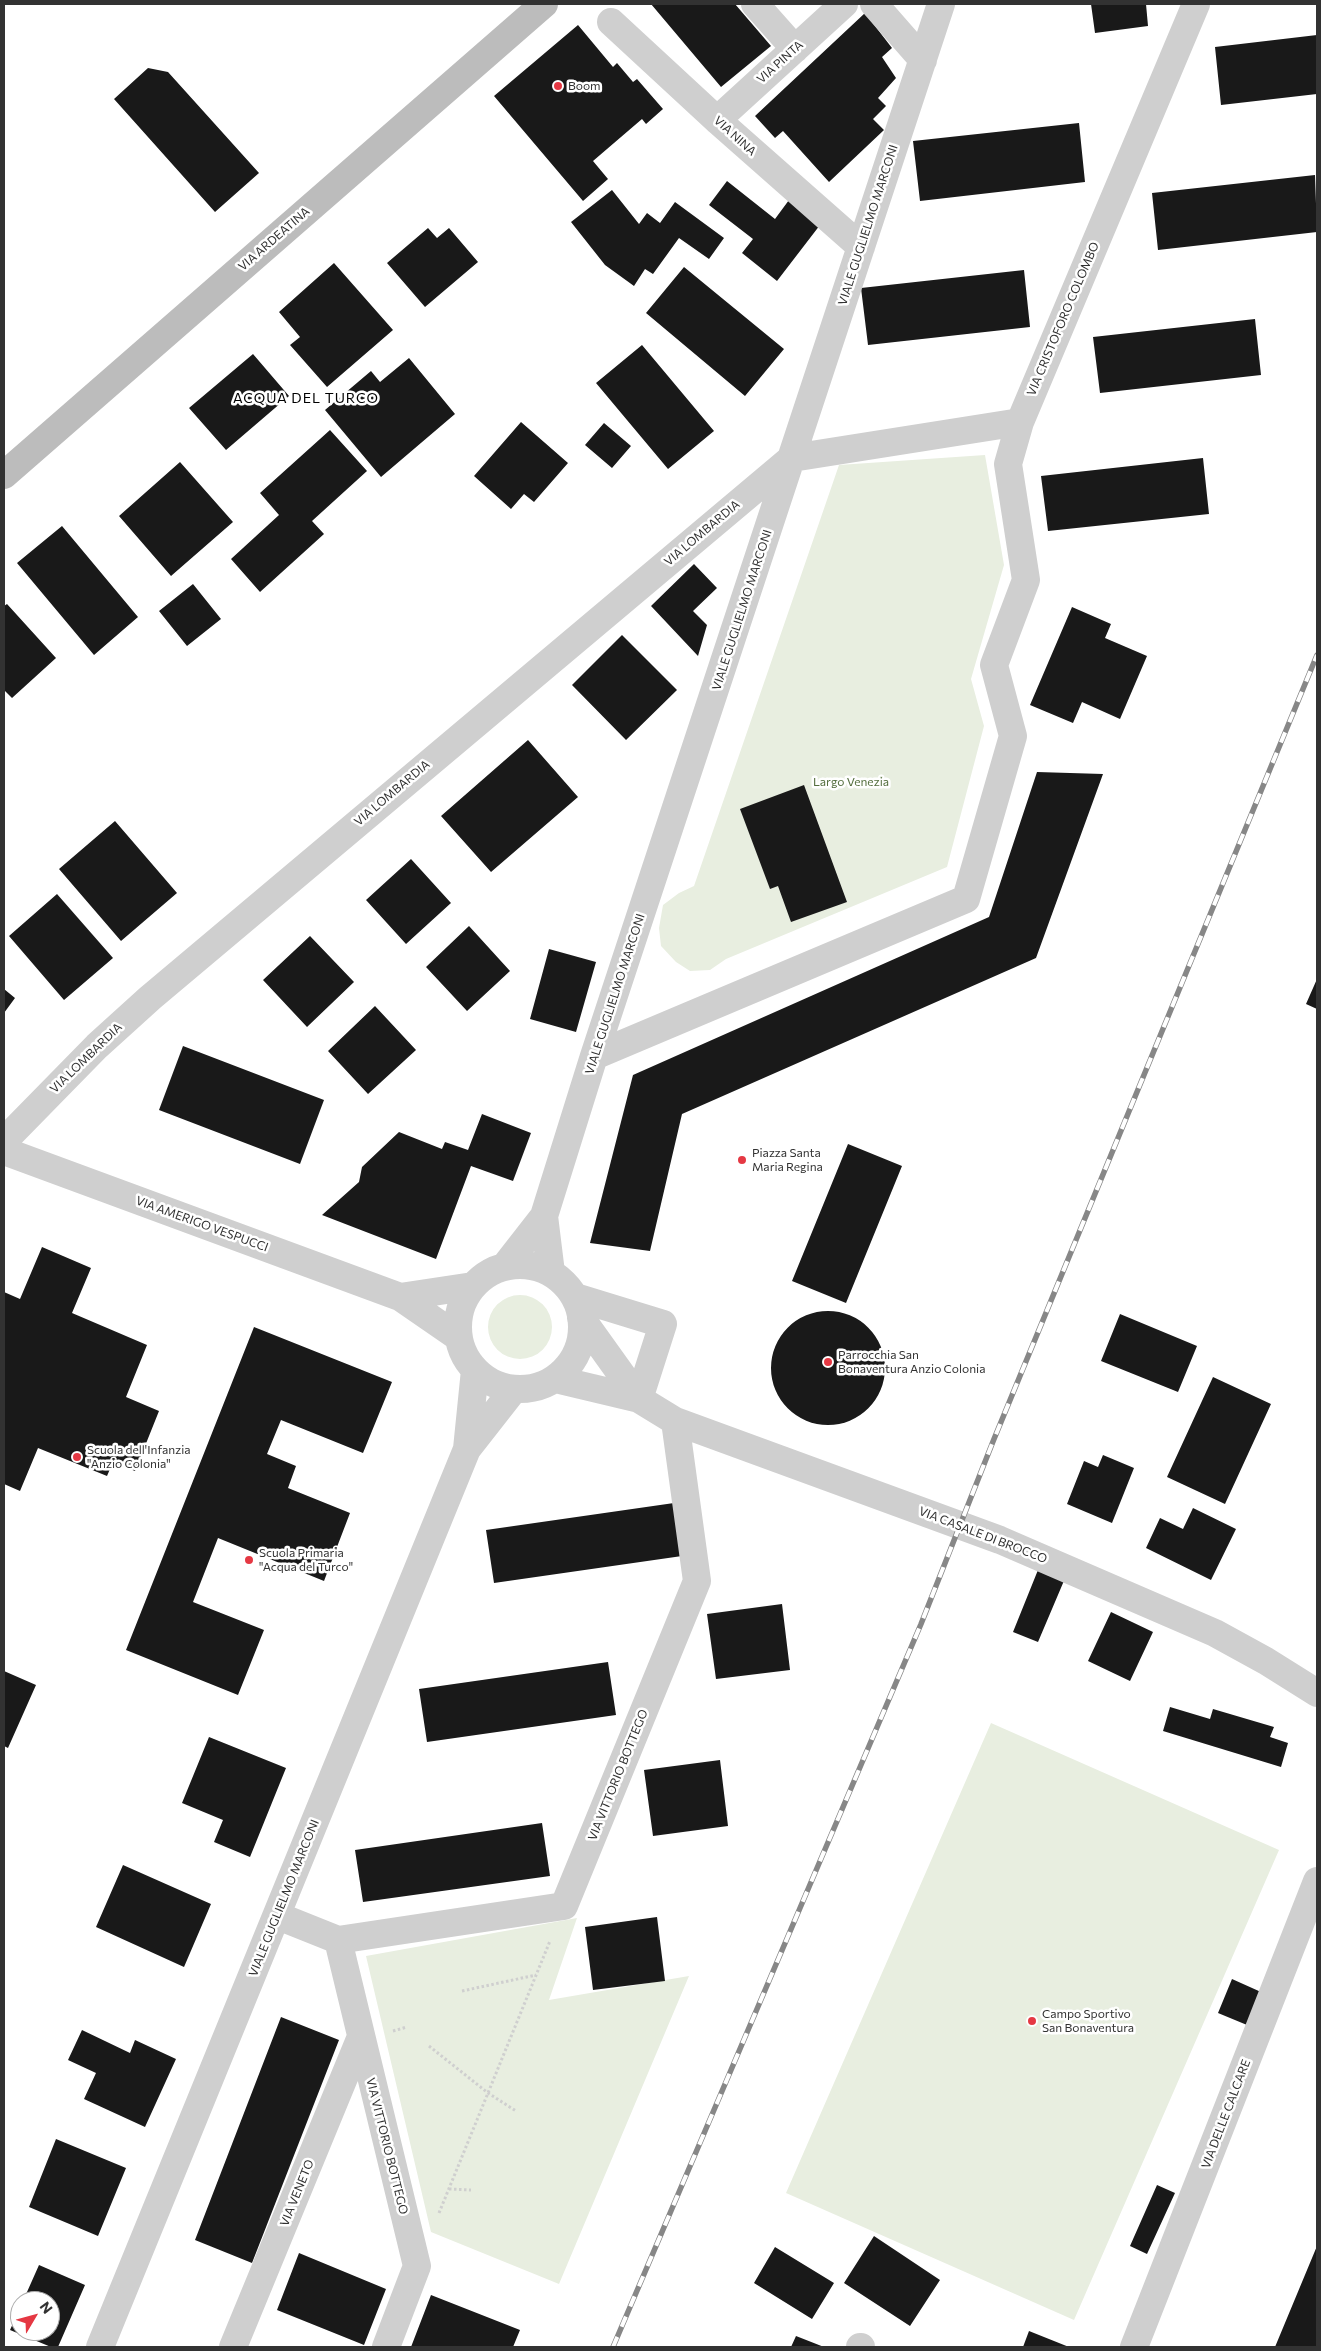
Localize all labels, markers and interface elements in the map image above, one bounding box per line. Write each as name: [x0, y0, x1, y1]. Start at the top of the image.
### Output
street label: VIA PINTA: [754, 38, 806, 86]
place label: Boom: [568, 79, 601, 93]
marker: Boom: [552, 80, 564, 92]
street label: VIA NINA: [711, 113, 759, 159]
street label: VIALE GUGLIELMO MARCONI: [835, 143, 901, 307]
street label: VIA ARDEATINA: [235, 204, 313, 274]
street label: VIA CRISTOFORO COLOMBO: [1024, 240, 1102, 398]
district label: ACQUA DEL TURCO: [231, 390, 381, 406]
street label: VIA LOMBARDIA: [661, 497, 743, 569]
street label: VIALE GUGLIELMO MARCONI: [709, 528, 775, 692]
street label: VIA LOMBARDIA: [351, 757, 433, 829]
park label: Largo Venezia: [813, 775, 889, 789]
street label: VIALE GUGLIELMO MARCONI: [582, 912, 648, 1076]
street label: VIA LOMBARDIA: [47, 1020, 125, 1096]
place label: Piazza Santa Maria Regina: [752, 1146, 823, 1174]
marker: Piazza Santa Maria Regina: [736, 1154, 748, 1166]
street label: VIA AMERIGO VESPUCCI: [134, 1193, 270, 1255]
place label: Parrocchia San Bonaventura Anzio Colonia: [838, 1348, 985, 1376]
marker: Parrocchia San Bonaventura Anzio Colonia: [822, 1356, 834, 1368]
place label: Scuola dell'Infanzia "Anzio Colonia": [87, 1443, 191, 1471]
marker: Scuola dell'Infanzia "Anzio Colonia": [71, 1451, 83, 1463]
street label: VIA CASALE DI BROCCO: [917, 1504, 1049, 1566]
place label: Scuola Primaria "Acqua del Turco": [259, 1546, 353, 1574]
marker: Scuola Primaria "Acqua del Turco": [243, 1554, 255, 1566]
street label: VIA VITTORIO BOTTEGO: [585, 1707, 651, 1843]
street label: VIALE GUGLIELMO MARCONI: [246, 1817, 322, 1979]
place label: Campo Sportivo San Bonaventura: [1042, 2007, 1134, 2035]
marker: Campo Sportivo San Bonaventura: [1026, 2015, 1038, 2027]
street label: VIA DELLE CALCARE: [1198, 2057, 1254, 2171]
street label: VIA VITTORIO BOTTEGO: [363, 2076, 411, 2216]
street label: VIA VENETO: [277, 2157, 317, 2229]
north arrow: [10, 2291, 60, 2341]
text: N: [37, 2298, 57, 2317]

